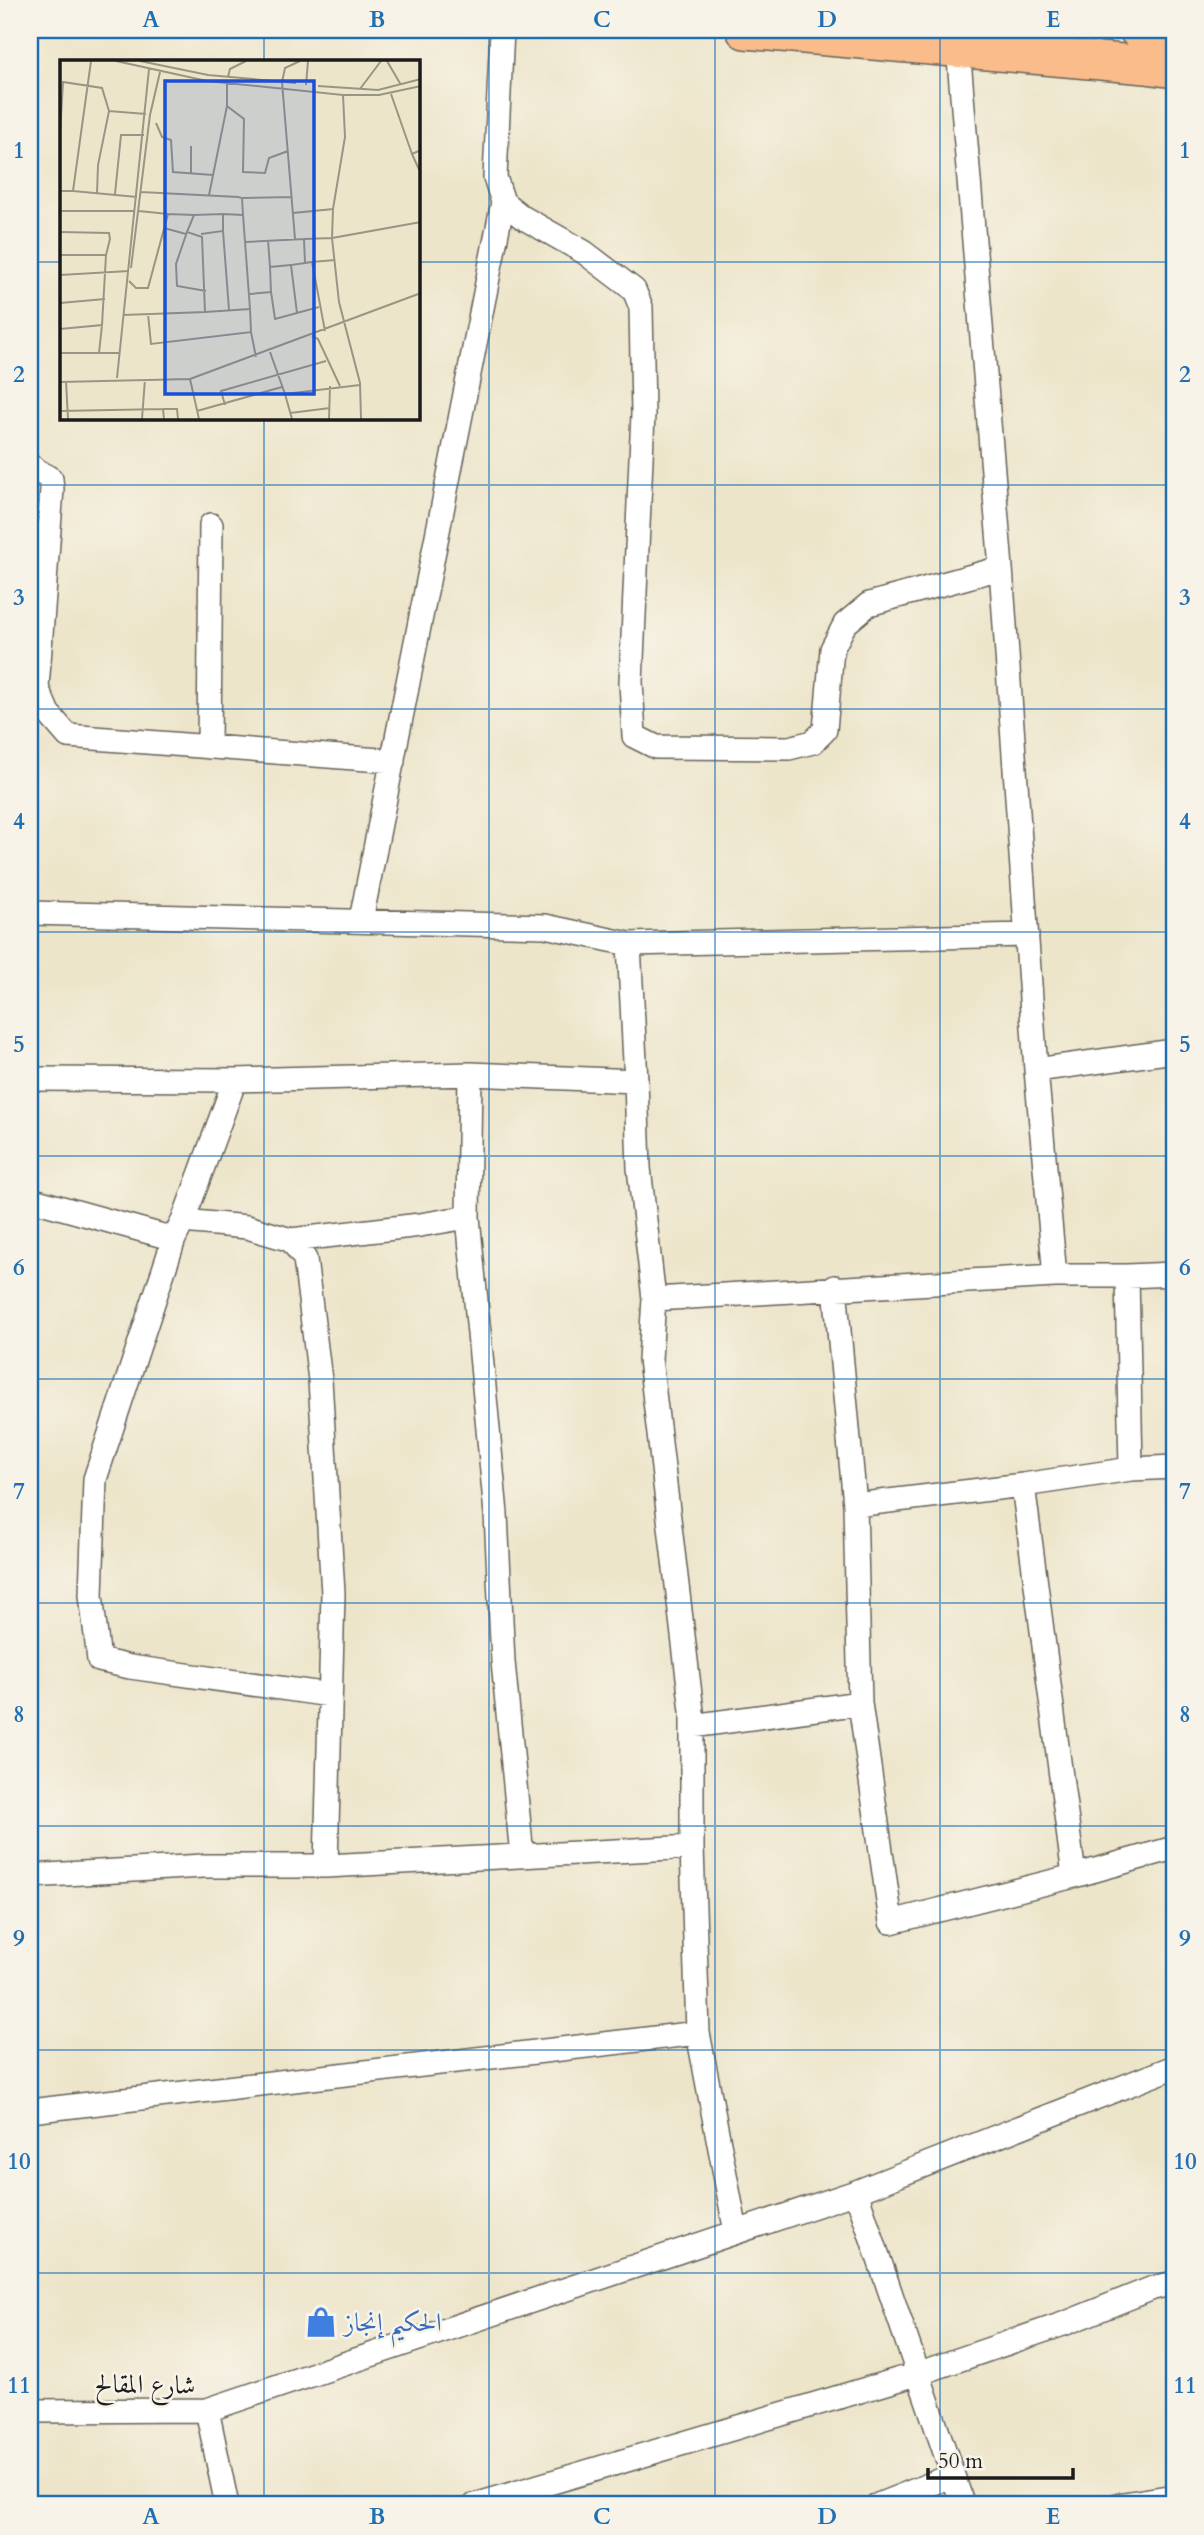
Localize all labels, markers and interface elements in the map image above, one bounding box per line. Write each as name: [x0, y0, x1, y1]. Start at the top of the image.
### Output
text: A: [142, 4, 160, 35]
text: B: [369, 4, 385, 35]
text: C: [593, 4, 611, 35]
text: D: [817, 4, 837, 35]
text: E: [1046, 4, 1060, 35]
inset map: [60, 60, 420, 420]
text: 1: [13, 135, 25, 166]
text: 1: [1179, 135, 1191, 166]
text: 2: [13, 359, 25, 390]
text: 2: [1179, 359, 1191, 390]
text: 3: [13, 582, 25, 613]
text: 3: [1179, 582, 1191, 613]
text: 4: [13, 806, 25, 837]
text: 4: [1179, 806, 1191, 837]
text: 5: [13, 1029, 25, 1060]
text: 5: [1179, 1029, 1191, 1060]
text: 6: [13, 1252, 25, 1283]
text: 6: [1179, 1252, 1191, 1283]
text: 7: [13, 1476, 25, 1507]
text: 7: [1179, 1476, 1191, 1507]
text: 8: [13, 1699, 25, 1730]
text: 8: [1179, 1699, 1191, 1730]
text: 9: [13, 1923, 25, 1954]
text: 9: [1179, 1923, 1191, 1954]
text: 10: [7, 2146, 31, 2177]
text: 10: [1173, 2146, 1197, 2177]
shop icon: الحكيم إنجاز: [304, 2305, 338, 2339]
place label: الحكيم إنجاز: [341, 2305, 442, 2348]
street label: شارع المقالح: [94, 2366, 196, 2407]
text: 11: [7, 2370, 31, 2401]
text: 11: [1173, 2370, 1197, 2401]
scale bar: [928, 2437, 1073, 2481]
text: 50 m: [938, 2447, 983, 2476]
text: A: [142, 2501, 160, 2532]
text: B: [369, 2501, 385, 2532]
text: C: [593, 2501, 611, 2532]
text: D: [817, 2501, 837, 2532]
text: E: [1046, 2501, 1060, 2532]

